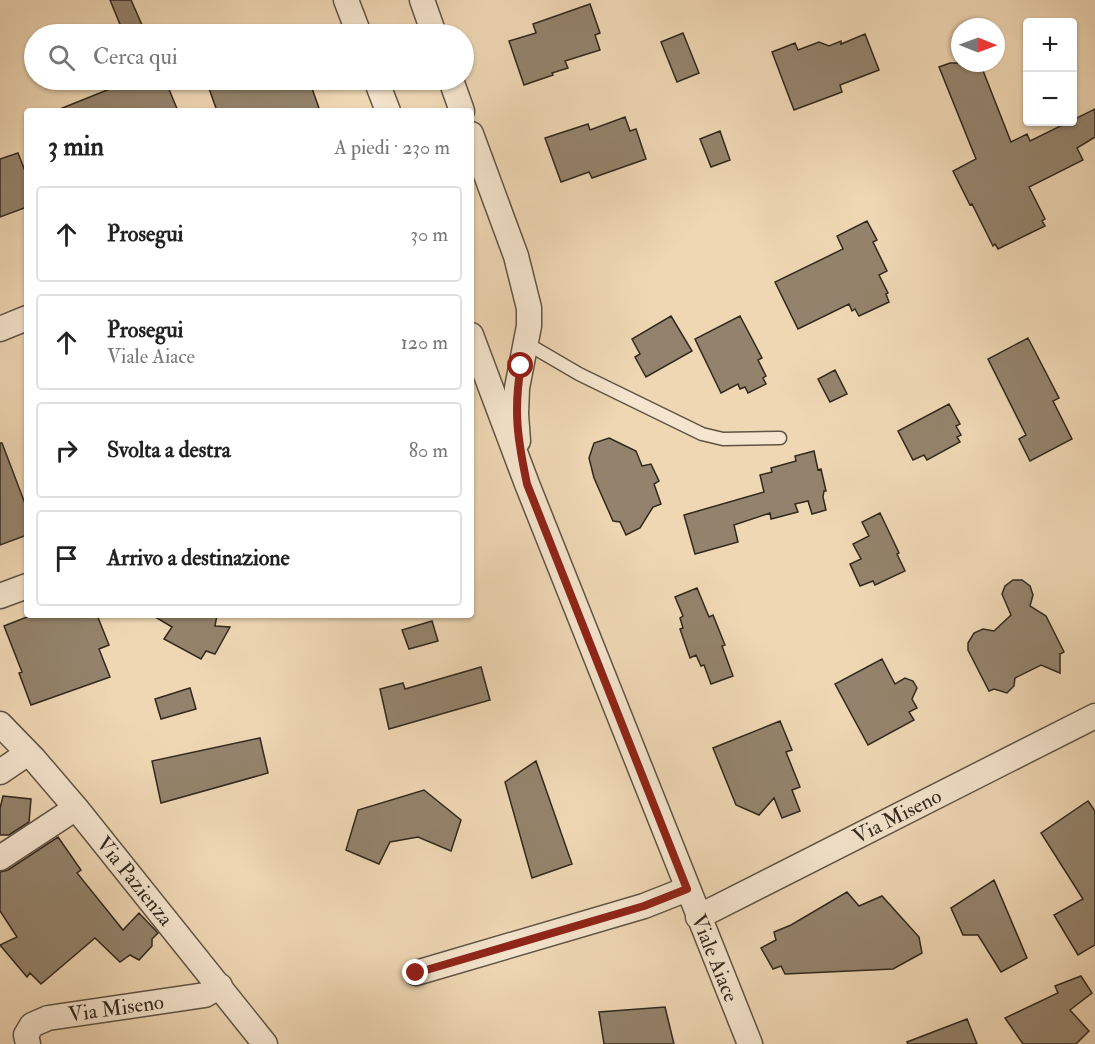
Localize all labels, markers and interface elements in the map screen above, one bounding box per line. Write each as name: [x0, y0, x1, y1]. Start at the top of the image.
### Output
north arrow: [951, 18, 1005, 72]
map controls: [1023, 18, 1077, 126]
button: +: [1023, 18, 1077, 72]
search box: [24, 24, 474, 90]
icon: search: [45, 41, 78, 74]
text: Cerca qui: [93, 43, 178, 71]
button: −: [1023, 72, 1077, 126]
text: 3 min: [48, 131, 104, 163]
text: A piedi · 230 m: [334, 135, 450, 160]
icon: ahead: [50, 218, 83, 251]
text: Prosegui: [107, 220, 183, 248]
text: 30 m: [410, 222, 448, 247]
text: Prosegui: [107, 316, 183, 344]
icon: ahead: [50, 326, 83, 359]
text: 120 m: [401, 330, 448, 355]
text: Viale Aiace: [107, 344, 195, 369]
route start: [507, 352, 533, 378]
icon: right: [50, 434, 83, 467]
text: Svolta a destra: [107, 436, 231, 464]
text: 80 m: [409, 438, 448, 463]
icon: arrive: [50, 542, 83, 575]
text: Arrivo a destinazione: [107, 544, 290, 572]
street label: Via Miseno: [848, 783, 946, 850]
street label: Via Pazienza: [90, 831, 179, 932]
street label: Viale Aiace: [685, 910, 744, 1006]
route end: [402, 959, 428, 985]
street label: Via Miseno: [67, 988, 166, 1029]

